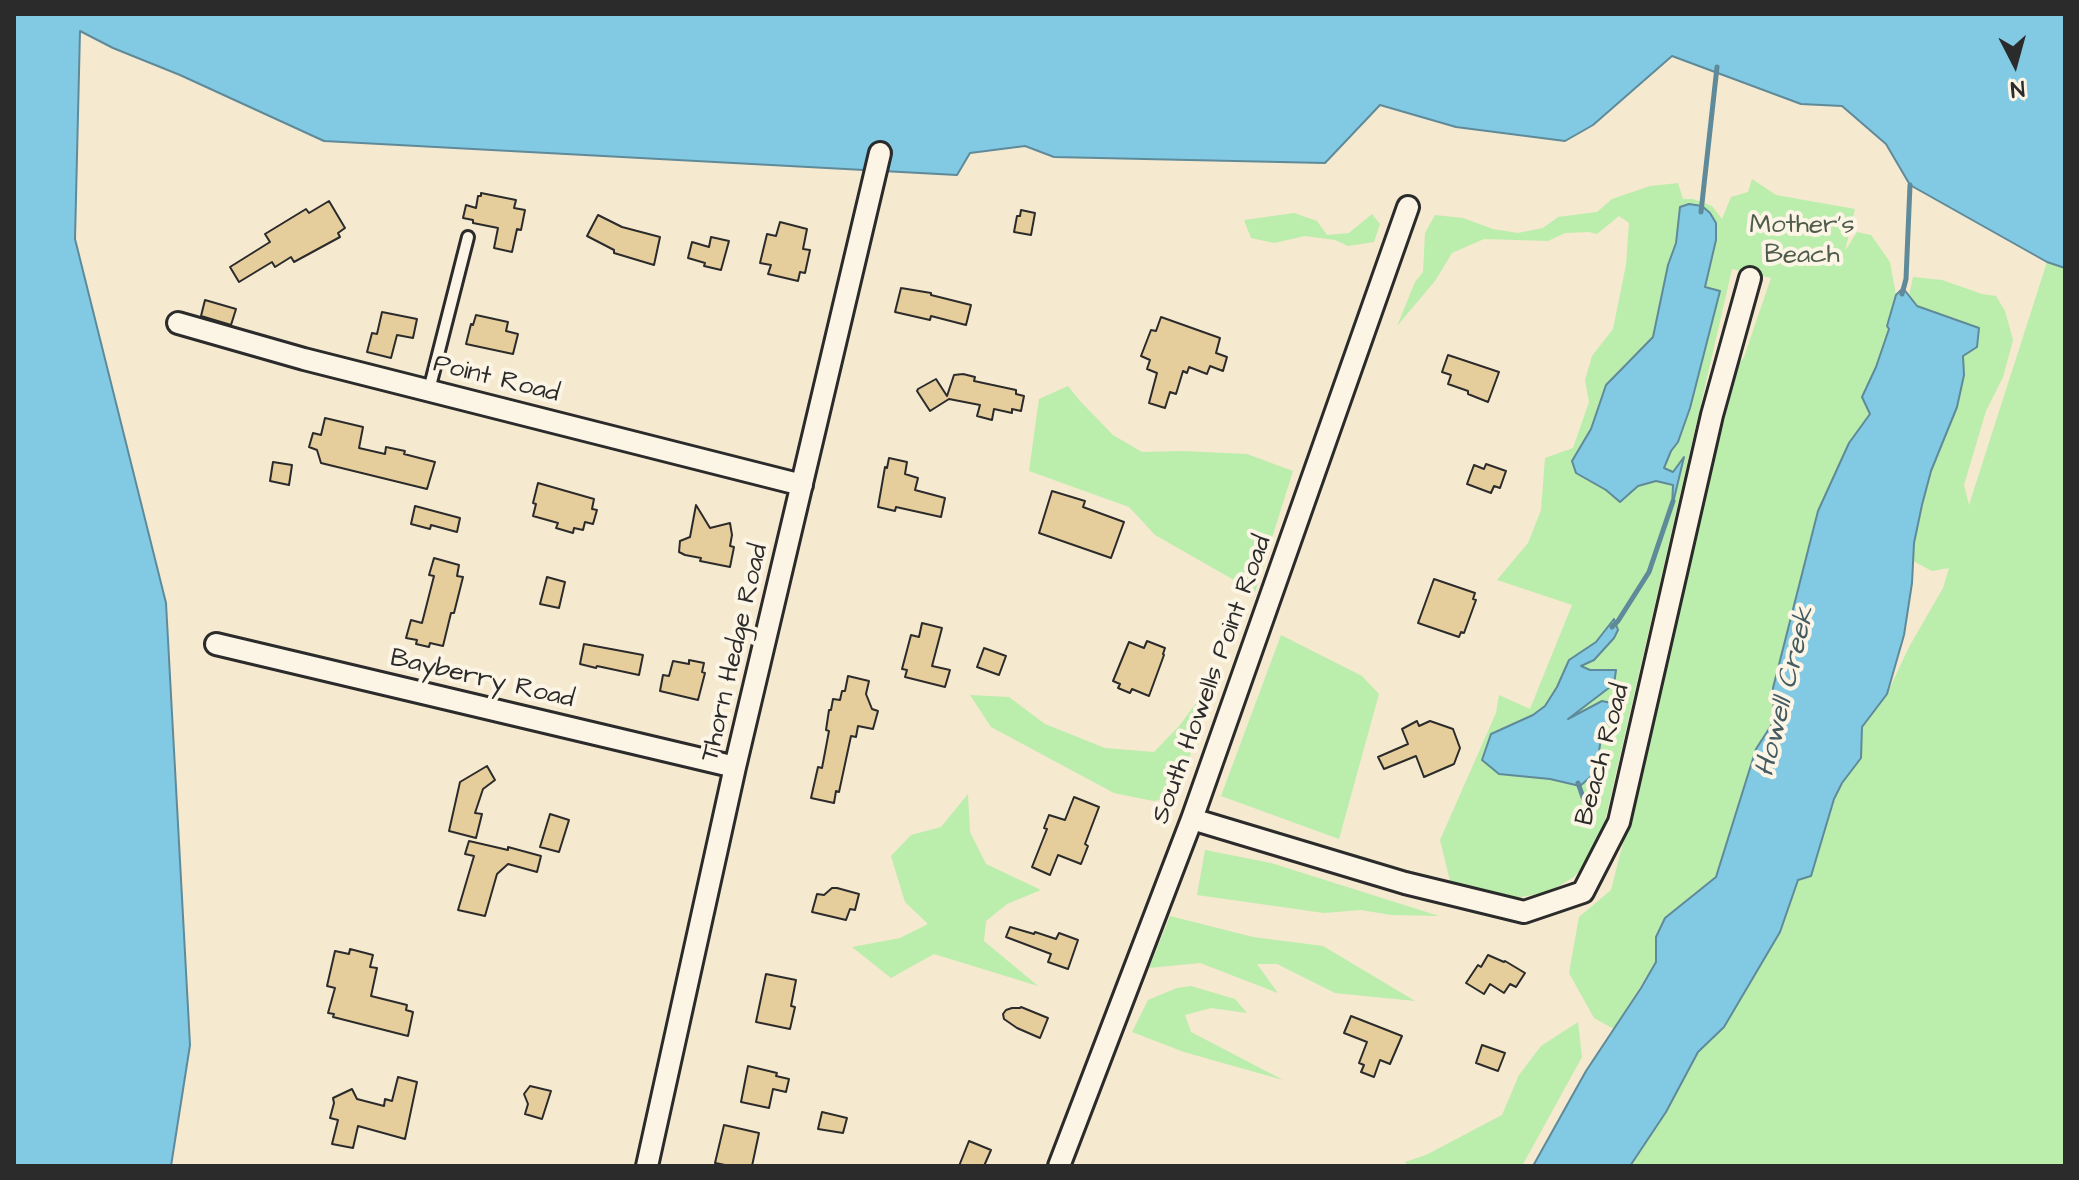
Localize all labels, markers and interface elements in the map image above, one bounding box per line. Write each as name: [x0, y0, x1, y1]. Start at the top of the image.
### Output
north arrow: [1975, 24, 2055, 104]
text: N: [2009, 72, 2026, 105]
park label: Mother's Beach: [1749, 211, 1855, 272]
street label: Point Road: [430, 349, 562, 411]
street label: South Howells Point Road: [1146, 532, 1280, 828]
street label: Thorn Hedge Road: [696, 541, 776, 765]
water label: Howell Creek: [1750, 604, 1824, 780]
street label: Bayberry Road: [387, 644, 577, 716]
street label: Beach Road: [1570, 681, 1638, 829]

